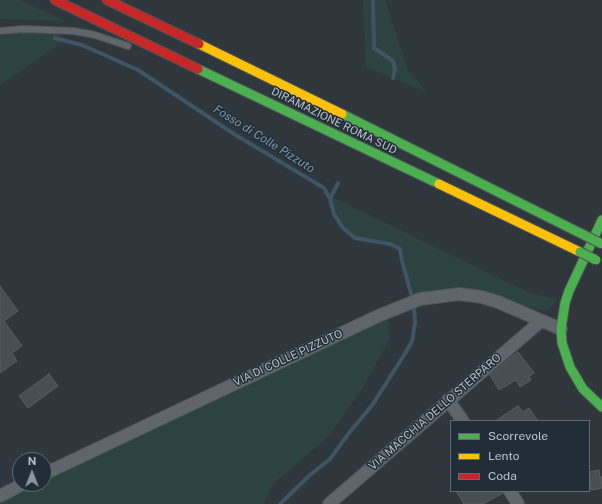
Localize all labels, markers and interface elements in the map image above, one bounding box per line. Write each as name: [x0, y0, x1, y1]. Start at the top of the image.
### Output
street label: DIRAMAZIONE ROMA SUD: [269, 85, 399, 157]
water label: Fosso di Colle Pizzuto: [211, 102, 317, 176]
street label: VIA DI COLLE PIZZUTO: [231, 327, 345, 389]
street label: VIA MACCHIA DELLO STERPARO: [366, 351, 504, 473]
legend: [450, 420, 590, 492]
text: Scorrevole: [488, 429, 548, 443]
text: Lento: [488, 449, 519, 463]
north arrow: [12, 452, 52, 492]
text: N: [28, 455, 36, 467]
text: Coda: [488, 469, 517, 483]

